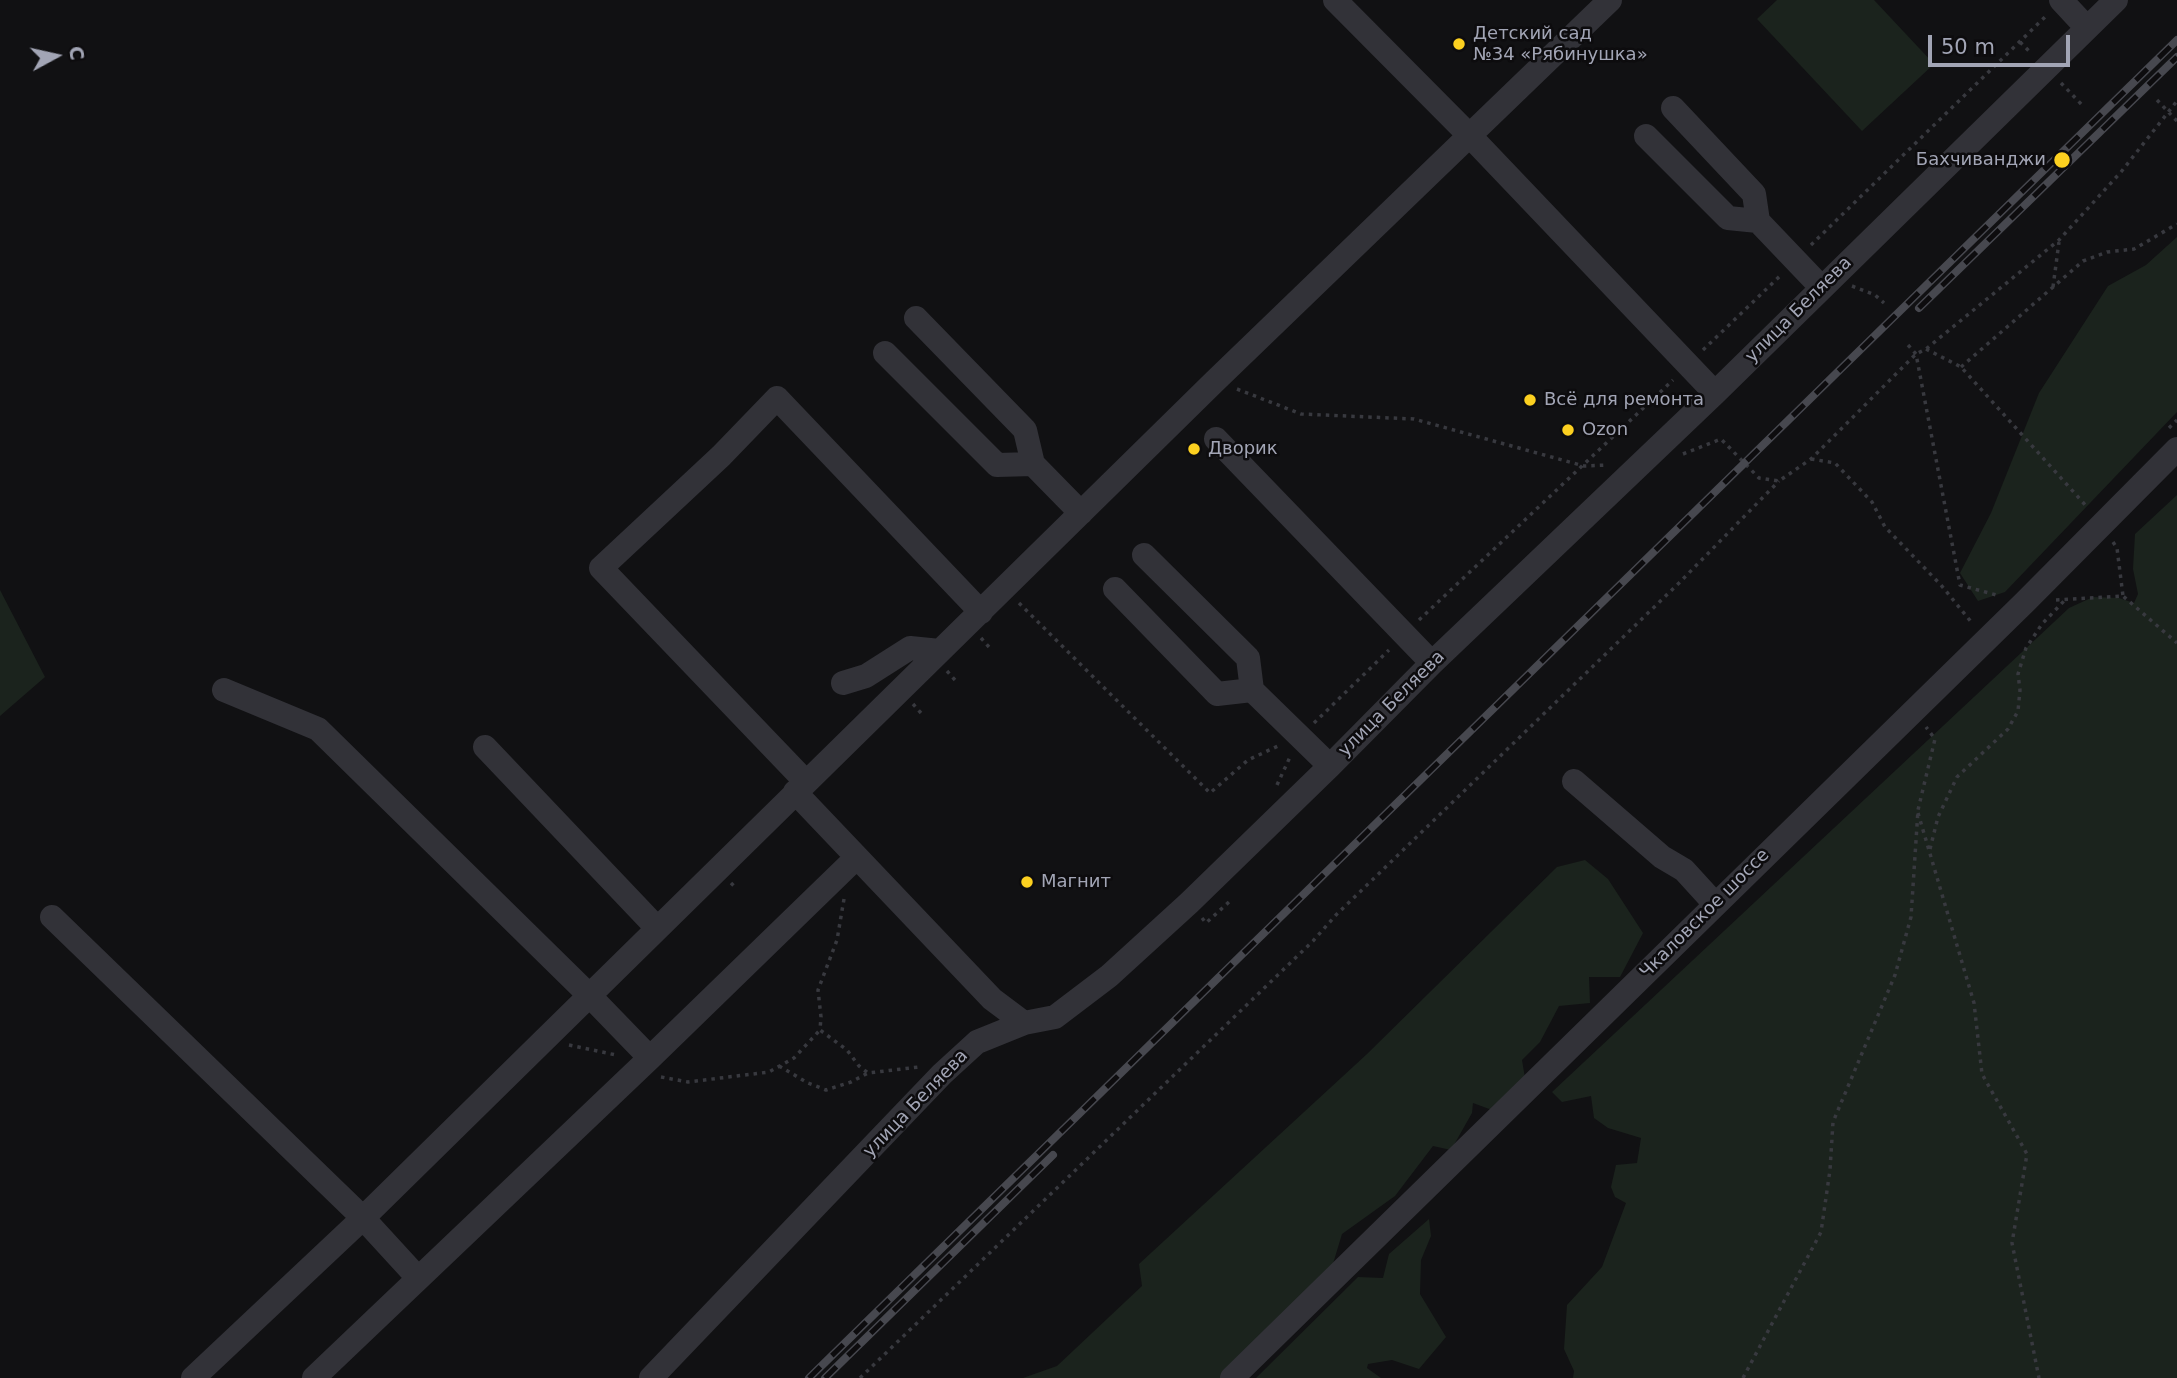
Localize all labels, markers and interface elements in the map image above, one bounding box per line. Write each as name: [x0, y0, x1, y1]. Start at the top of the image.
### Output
north arrow: [21, 21, 91, 91]
scale bar: [1932, 21, 2074, 65]
place label: Детский сад №34 «Рябинушка»: [1473, 23, 1648, 66]
text: 50 m: [1941, 35, 1995, 59]
marker: Детский сад №34 «Рябинушка»: [1451, 36, 1467, 52]
text: С: [65, 45, 89, 62]
place label: Бахчиванджи: [1916, 149, 2046, 171]
marker: Бахчиванджи: [2052, 150, 2072, 170]
street label: улица Беляева: [1741, 252, 1857, 368]
place label: Всё для ремонта: [1544, 389, 1704, 411]
marker: Всё для ремонта: [1522, 392, 1538, 408]
place label: Ozon: [1582, 419, 1628, 441]
marker: Ozon: [1560, 422, 1576, 438]
place label: Дворик: [1208, 438, 1278, 460]
marker: Дворик: [1186, 441, 1202, 457]
street label: улица Беляева: [1334, 646, 1450, 762]
street label: Чкаловское шоссе: [1636, 845, 1774, 983]
place label: Магнит: [1041, 871, 1111, 893]
marker: Магнит: [1019, 874, 1035, 890]
street label: улица Беляева: [859, 1046, 973, 1162]

